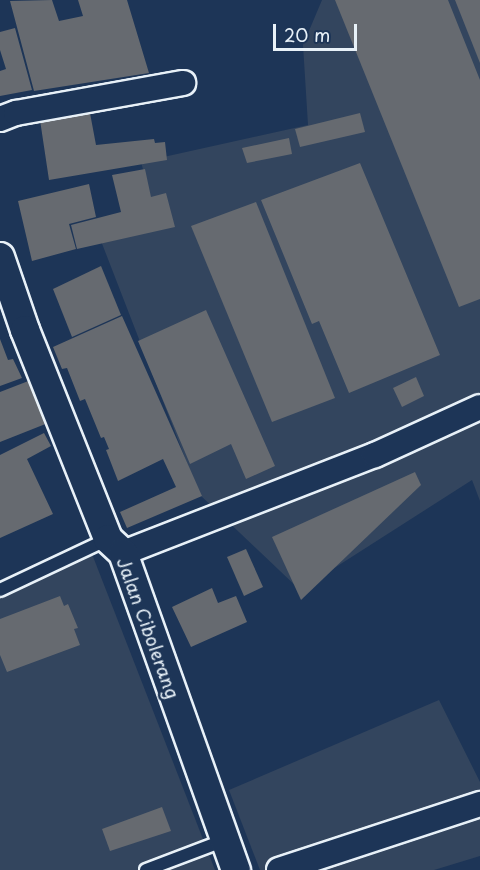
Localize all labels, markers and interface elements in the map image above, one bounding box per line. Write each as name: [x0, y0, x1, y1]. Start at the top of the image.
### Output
scale bar: [276, 12, 360, 50]
text: 20 m: [284, 21, 330, 48]
street label: Jalan Cibolerang: [113, 555, 183, 701]

